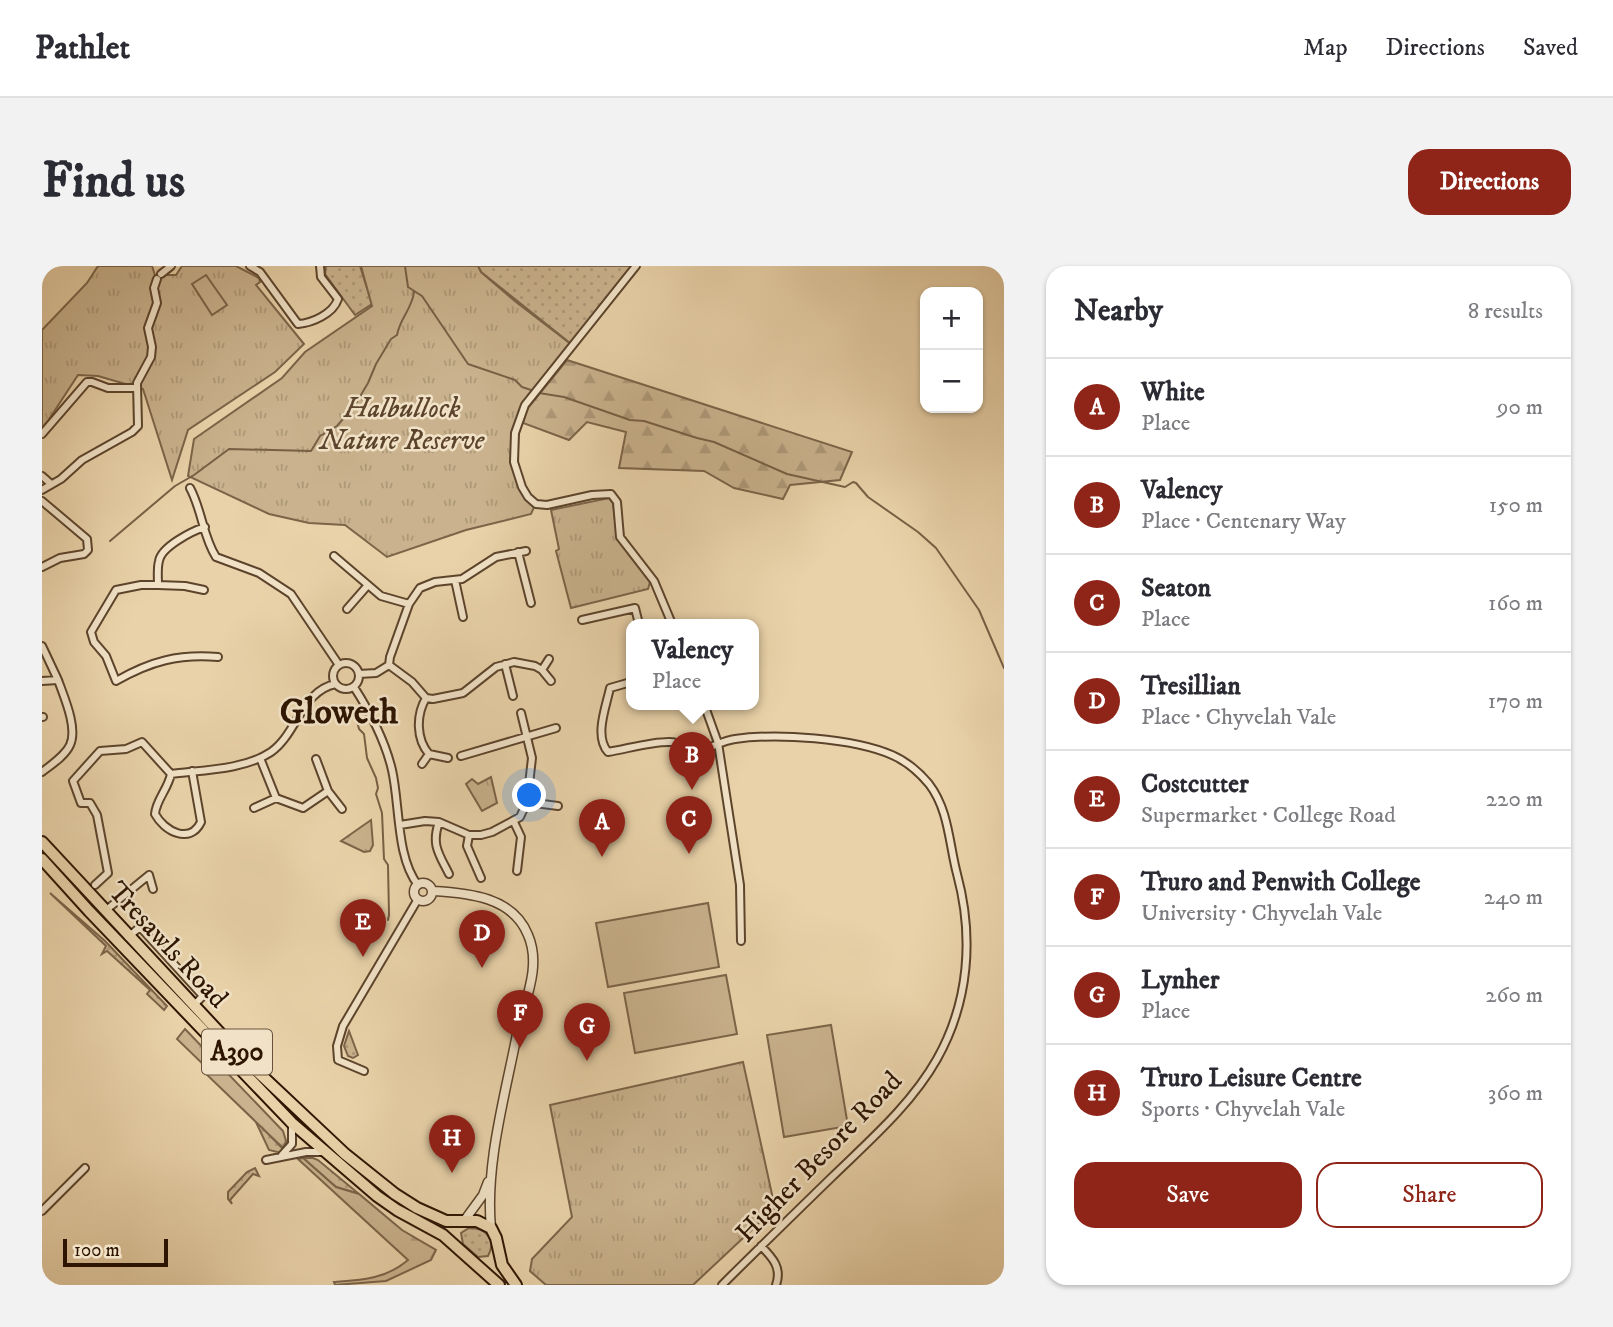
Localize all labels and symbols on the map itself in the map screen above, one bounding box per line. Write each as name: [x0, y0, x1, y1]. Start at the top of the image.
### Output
park label: Halbullock Nature Reserve: [318, 391, 486, 458]
district label: Gloweth: [280, 691, 399, 735]
pin: B: [669, 732, 715, 790]
your location: [512, 778, 546, 812]
pin: C: [666, 796, 712, 854]
pin: A: [579, 799, 625, 857]
street label: Tresawls Road: [100, 874, 236, 1016]
pin: E: [340, 899, 386, 957]
pin: D: [459, 910, 505, 968]
pin: F: [497, 990, 543, 1048]
pin: G: [564, 1003, 610, 1061]
road number: A390: [202, 1030, 272, 1074]
street label: Higher Besore Road: [728, 1064, 910, 1250]
pin: H: [429, 1115, 475, 1173]
scale bar: [63, 1236, 168, 1268]

